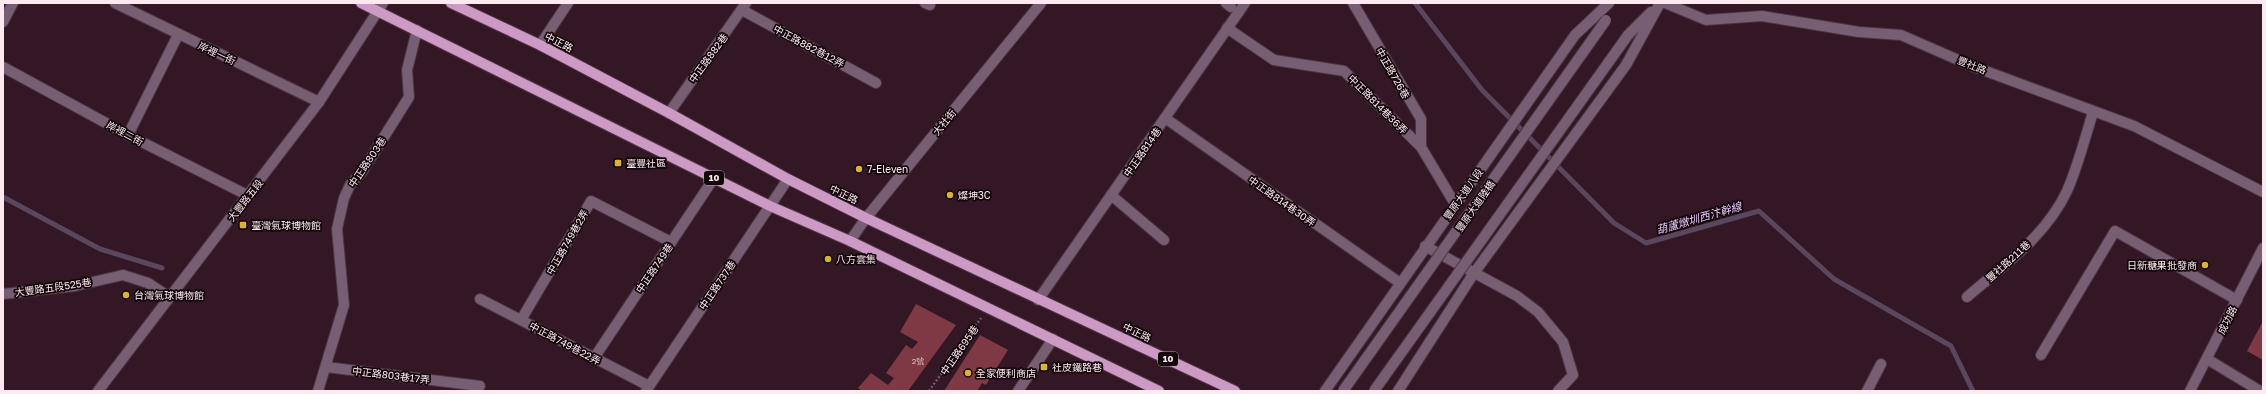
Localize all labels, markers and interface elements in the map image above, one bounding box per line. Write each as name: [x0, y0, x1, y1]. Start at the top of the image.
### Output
street label: 中正路882巷12弄: [771, 22, 847, 70]
street label: 中正路: [543, 30, 575, 54]
street label: 中正路882巷: [686, 31, 730, 85]
street label: 岸裡一街: [196, 39, 238, 67]
street label: 中正路726巷: [1374, 45, 1412, 101]
street label: 豐社路: [1956, 54, 1988, 76]
street label: 中正路814巷36弄: [1346, 72, 1410, 136]
street label: 大社街: [930, 107, 958, 137]
street label: 岸裡二街: [105, 118, 145, 148]
street label: 中正路814巷: [1121, 125, 1163, 179]
street label: 中正路803巷: [346, 135, 388, 189]
place label: 臺豐社區: [626, 157, 666, 169]
marker: 臺豐社區: [613, 158, 623, 168]
place label: 7-Eleven: [867, 163, 908, 175]
marker: 7-Eleven: [854, 164, 864, 174]
street label: 豐原大道八段: [1441, 166, 1485, 222]
road number: 10: [704, 171, 724, 185]
street label: 中正路814巷30弄: [1246, 173, 1318, 229]
street label: 大豐路五段: [225, 177, 265, 223]
street label: 豐原大道陸橋: [1453, 178, 1497, 234]
street label: 中正路: [828, 182, 860, 206]
place label: 燦坤3C: [958, 189, 991, 201]
marker: 燦坤3C: [945, 190, 955, 200]
water label: 葫蘆燉圳西汴幹線: [1655, 199, 1745, 236]
street label: 中正路749巷2弄: [543, 207, 591, 277]
place label: 臺灣氣球博物館: [251, 219, 321, 231]
marker: 臺灣氣球博物館: [238, 220, 248, 230]
street label: 豐社路211巷: [1983, 238, 2033, 284]
street label: 中正路749巷: [633, 241, 675, 295]
place label: 八方雲集: [836, 253, 876, 265]
marker: 八方雲集: [823, 254, 833, 264]
street label: 中正路737巷: [696, 258, 738, 312]
place label: 日新糖果批發商: [2127, 259, 2197, 271]
marker: 日新糖果批發商: [2200, 260, 2210, 270]
street label: 大豐路五段525巷: [14, 276, 92, 298]
place label: 台灣氣球博物館: [134, 289, 204, 301]
marker: 台灣氣球博物館: [121, 290, 131, 300]
street label: 成功路: [2215, 304, 2239, 336]
street label: 中正路749巷22弄: [527, 319, 603, 367]
street label: 中正路: [1121, 320, 1153, 344]
street label: 中正路695巷: [937, 323, 981, 377]
road number: 10: [1158, 352, 1178, 366]
house number: 2號: [912, 356, 924, 366]
place label: 社皮鐵路巷: [1052, 361, 1102, 373]
marker: 社皮鐵路巷: [1039, 362, 1049, 372]
street label: 中正路803巷17弄: [351, 364, 431, 386]
place label: 全家便利商店: [976, 367, 1036, 379]
marker: 全家便利商店: [963, 368, 973, 378]

